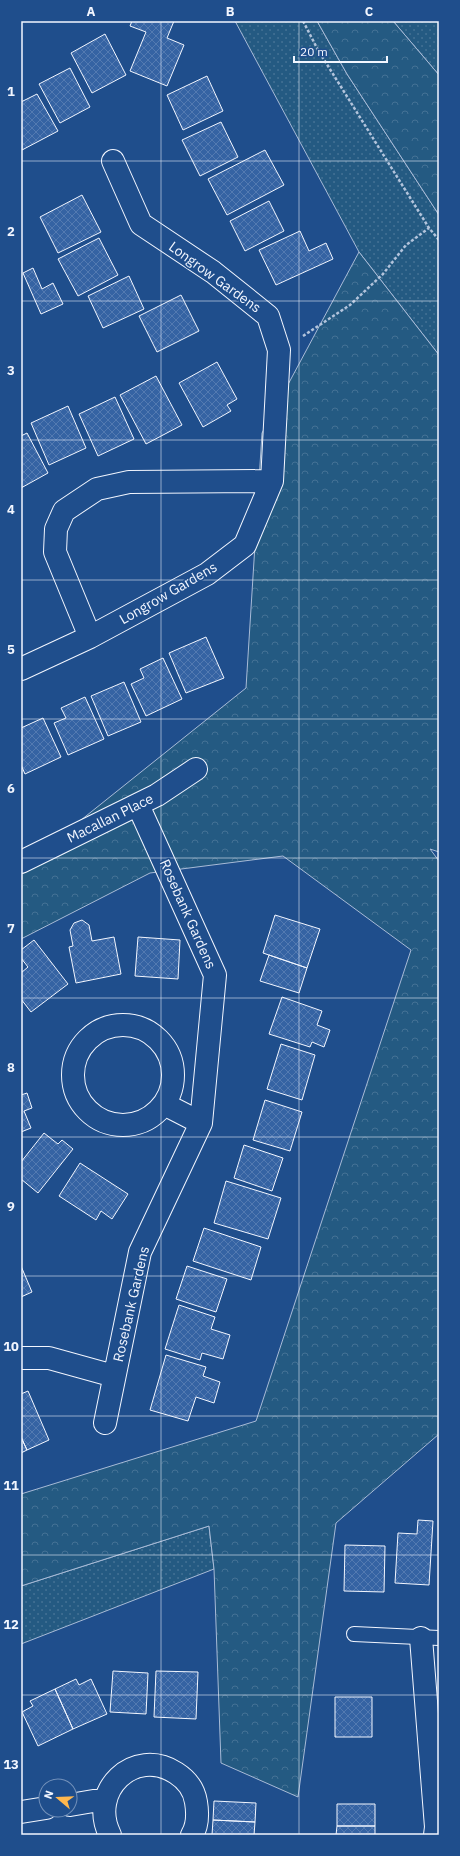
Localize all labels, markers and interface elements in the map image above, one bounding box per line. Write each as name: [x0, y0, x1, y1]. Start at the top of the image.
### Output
text: A: [87, 3, 96, 20]
text: B: [226, 3, 235, 20]
text: C: [365, 3, 374, 20]
scale bar: [294, 38, 387, 64]
text: 20 m: [300, 44, 328, 59]
text: 1: [7, 83, 15, 100]
text: 2: [7, 223, 15, 240]
street label: Longrow Gardens: [165, 237, 265, 317]
text: 3: [7, 362, 15, 379]
text: 4: [7, 501, 15, 518]
street label: Longrow Gardens: [116, 558, 220, 628]
text: 5: [7, 641, 15, 658]
text: 6: [7, 780, 15, 797]
street label: Macallan Place: [64, 789, 156, 847]
street label: Rosebank Gardens: [156, 856, 220, 972]
text: 7: [7, 920, 15, 937]
text: 8: [7, 1059, 15, 1076]
text: 9: [7, 1198, 15, 1215]
street label: Rosebank Gardens: [109, 1244, 153, 1364]
text: 10: [3, 1338, 19, 1355]
text: 11: [3, 1477, 19, 1494]
text: 12: [3, 1616, 19, 1633]
text: 13: [3, 1756, 19, 1773]
north arrow: [38, 1778, 78, 1818]
text: N: [41, 1789, 56, 1801]

